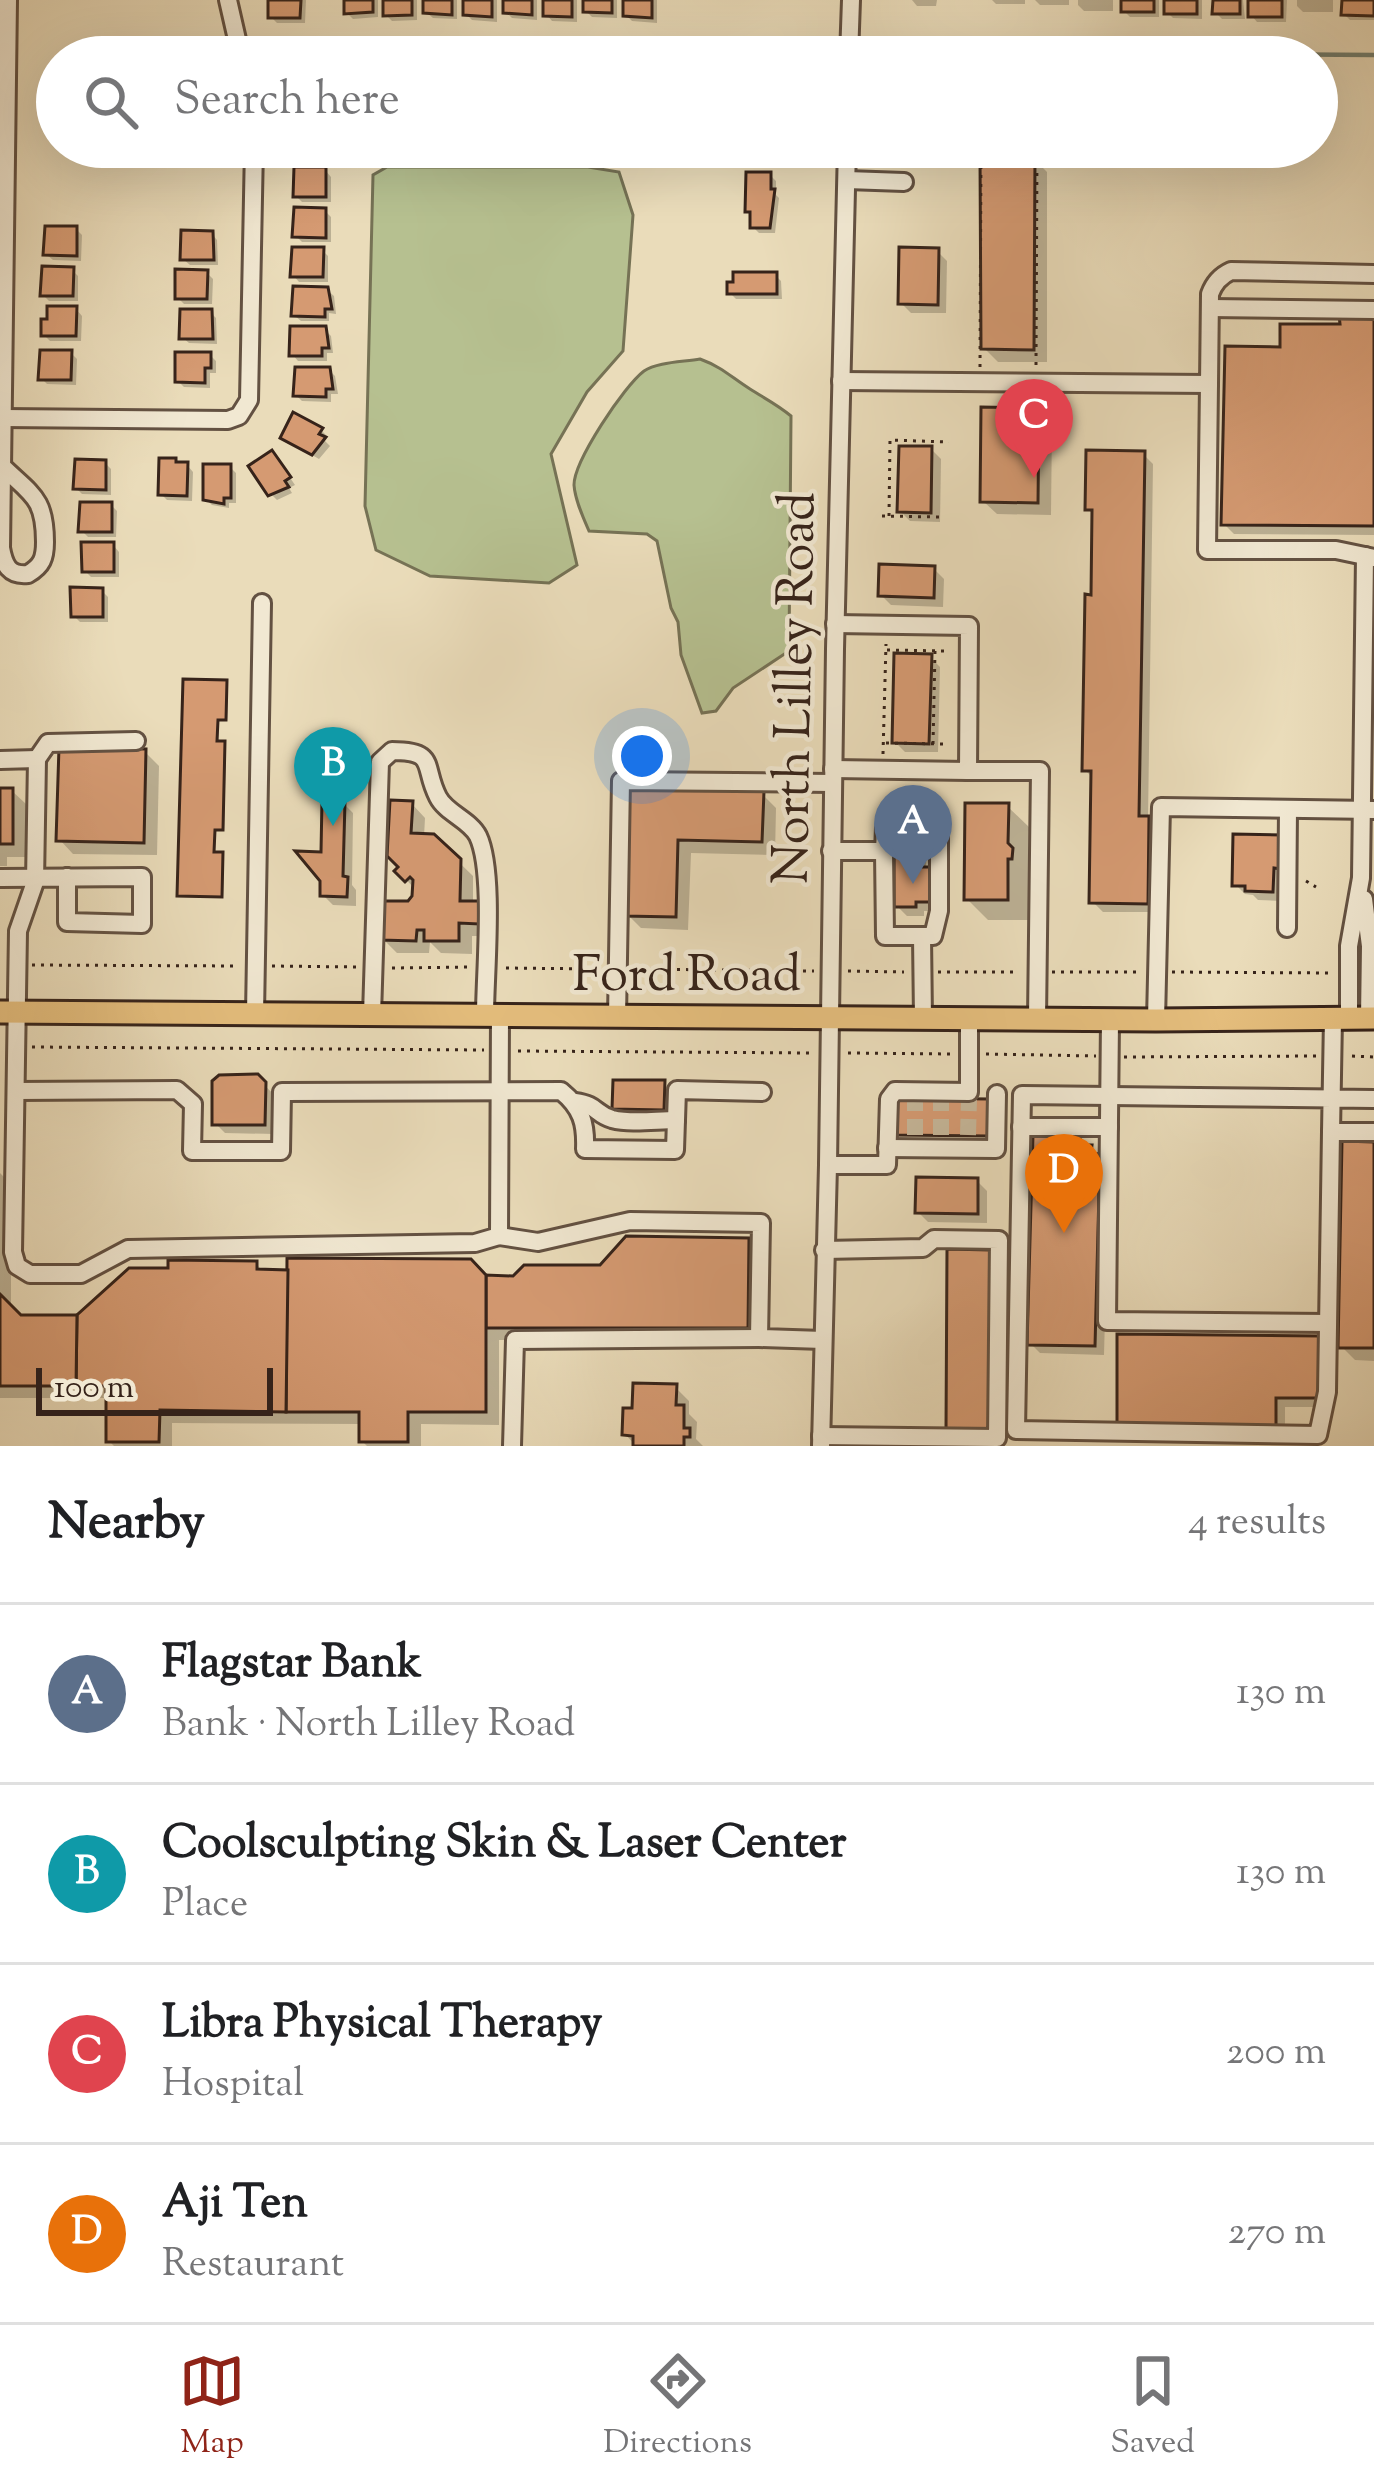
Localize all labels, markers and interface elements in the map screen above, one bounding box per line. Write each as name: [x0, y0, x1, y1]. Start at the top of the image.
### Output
search box: [36, 36, 1338, 168]
icon: search: [78, 69, 144, 135]
text: Search here: [174, 70, 400, 135]
pin: C: [995, 379, 1073, 478]
street label: North Lilley Road: [758, 491, 837, 885]
your location: [612, 726, 672, 786]
pin: B: [294, 727, 372, 826]
pin: A: [874, 785, 952, 884]
street label: Ford Road: [573, 941, 801, 1014]
pin: D: [1025, 1134, 1103, 1233]
scale bar: [36, 1362, 273, 1415]
text: 100 m: [54, 1365, 134, 1413]
text: Nearby: [48, 1488, 205, 1561]
text: 4 results: [1188, 1496, 1326, 1552]
text: Flagstar Bank: [162, 1633, 421, 1698]
text: A: [71, 1666, 103, 1722]
text: 130 m: [1236, 1666, 1326, 1722]
text: Bank · North Lilley Road: [162, 1698, 575, 1754]
text: Coolsculpting Skin & Laser Center: [162, 1813, 846, 1878]
text: B: [75, 1846, 99, 1902]
text: 130 m: [1236, 1846, 1326, 1902]
text: Place: [162, 1878, 248, 1934]
text: Libra Physical Therapy: [162, 1993, 602, 2058]
text: C: [71, 2026, 103, 2082]
text: 200 m: [1226, 2026, 1326, 2082]
text: Hospital: [162, 2058, 304, 2114]
text: Aji Ten: [162, 2173, 308, 2238]
text: D: [72, 2206, 102, 2262]
text: 270 m: [1228, 2206, 1326, 2262]
text: Restaurant: [162, 2238, 344, 2294]
tab: Map: [179, 2348, 245, 2468]
tab: Directions: [603, 2348, 752, 2468]
tab: Saved: [1110, 2348, 1195, 2468]

